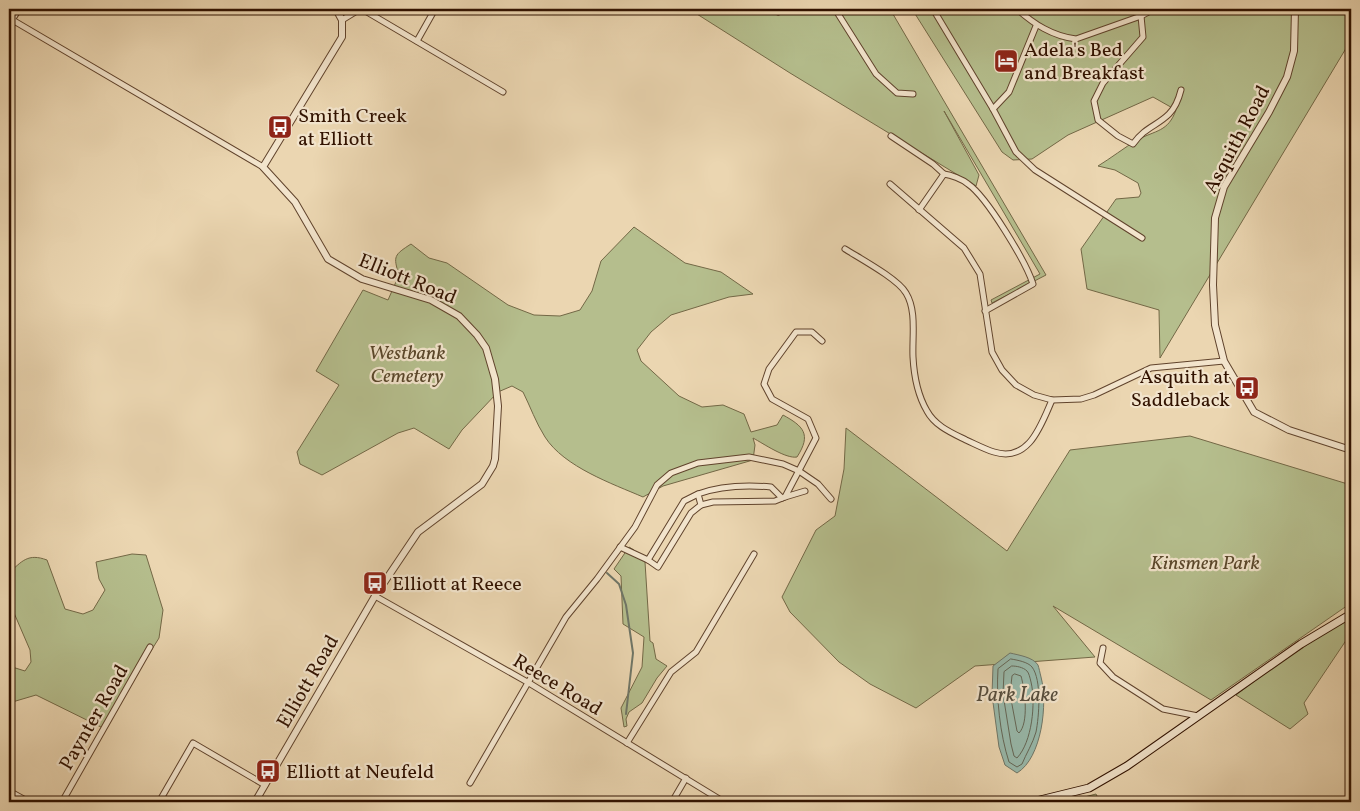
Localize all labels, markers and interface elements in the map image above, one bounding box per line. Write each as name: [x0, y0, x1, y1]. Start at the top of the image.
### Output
place label: Adela's Bed and Breakfast: [1024, 37, 1145, 88]
hotel icon: Adela's Bed and Breakfast: [993, 48, 1019, 74]
street label: Asquith Road: [1197, 81, 1278, 199]
place label: Smith Creek at Elliott: [298, 103, 407, 154]
bus stop icon: Smith Creek at Elliott: [267, 114, 293, 140]
street label: Elliott Road: [354, 247, 461, 312]
park label: Westbank Cemetery: [369, 340, 445, 391]
place label: Asquith at Saddleback: [1131, 364, 1230, 415]
bus stop icon: Asquith at Saddleback: [1234, 375, 1260, 401]
park label: Kinsmen Park: [1150, 550, 1260, 578]
bus stop icon: Elliott at Reece: [362, 570, 388, 596]
place label: Elliott at Reece: [392, 571, 522, 599]
street label: Elliott Road: [271, 630, 347, 734]
street label: Reece Road: [507, 648, 607, 723]
street label: Paynter Road: [53, 660, 136, 776]
water label: Park Lake: [976, 681, 1058, 710]
bus stop icon: Elliott at Neufeld: [255, 758, 281, 784]
place label: Elliott at Neufeld: [286, 759, 434, 787]

